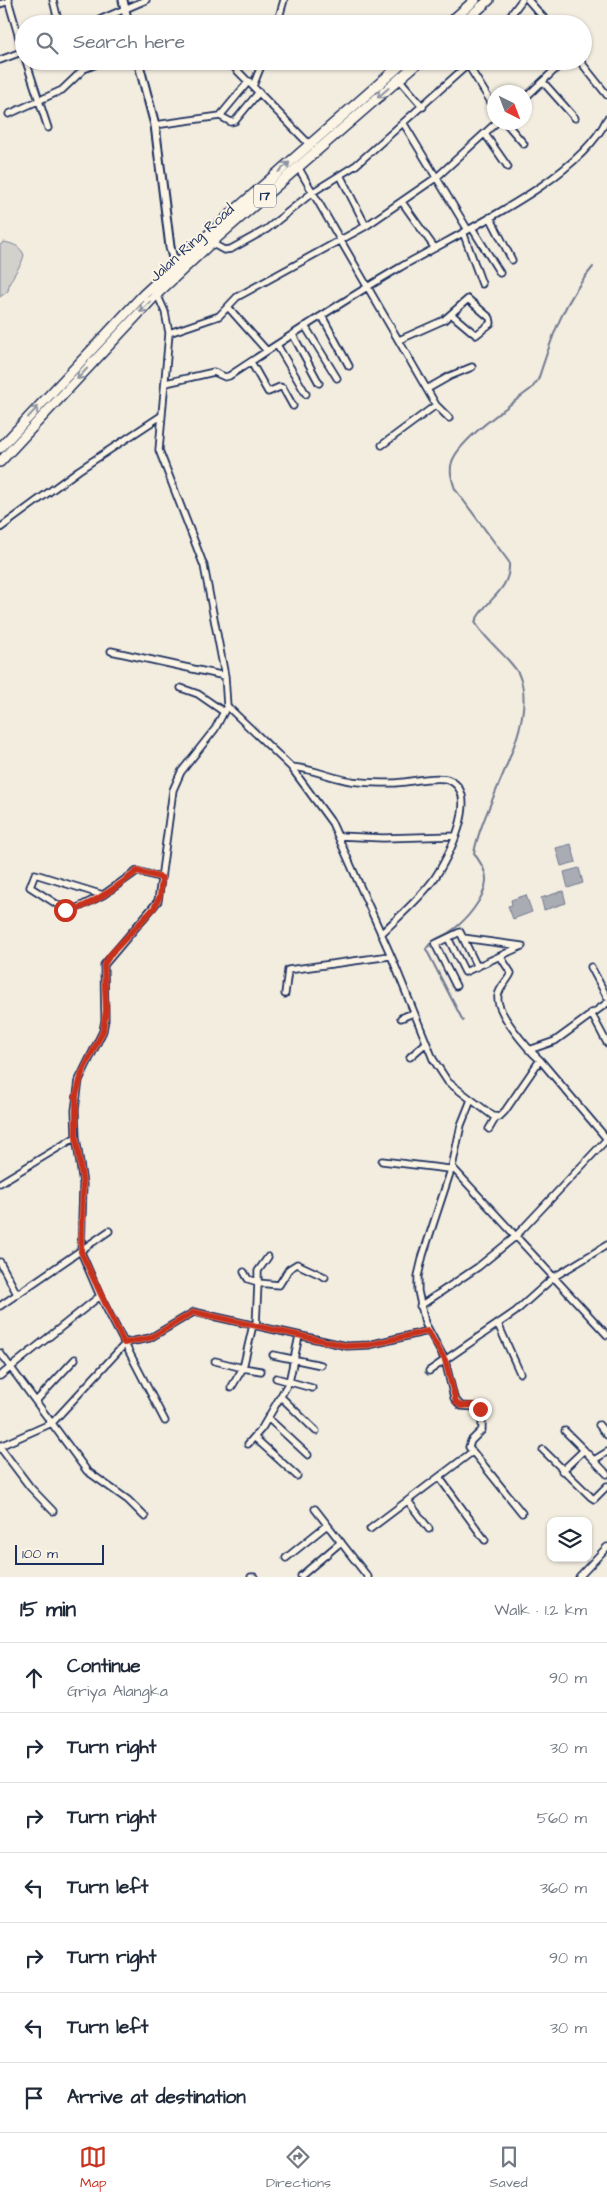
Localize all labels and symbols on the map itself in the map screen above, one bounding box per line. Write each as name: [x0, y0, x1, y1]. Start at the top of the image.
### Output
north arrow: [487, 85, 532, 130]
one-way arrow: [376, 88, 389, 99]
one-way arrow: [278, 161, 291, 173]
road number: 17: [254, 185, 276, 208]
street label: Jalan Ring Road: [145, 199, 240, 288]
one-way arrow: [139, 300, 151, 312]
one-way arrow: [76, 367, 88, 380]
one-way arrow: [27, 406, 39, 419]
route start: [54, 899, 77, 922]
route end: [469, 1398, 492, 1421]
scale bar: [15, 1542, 104, 1565]

